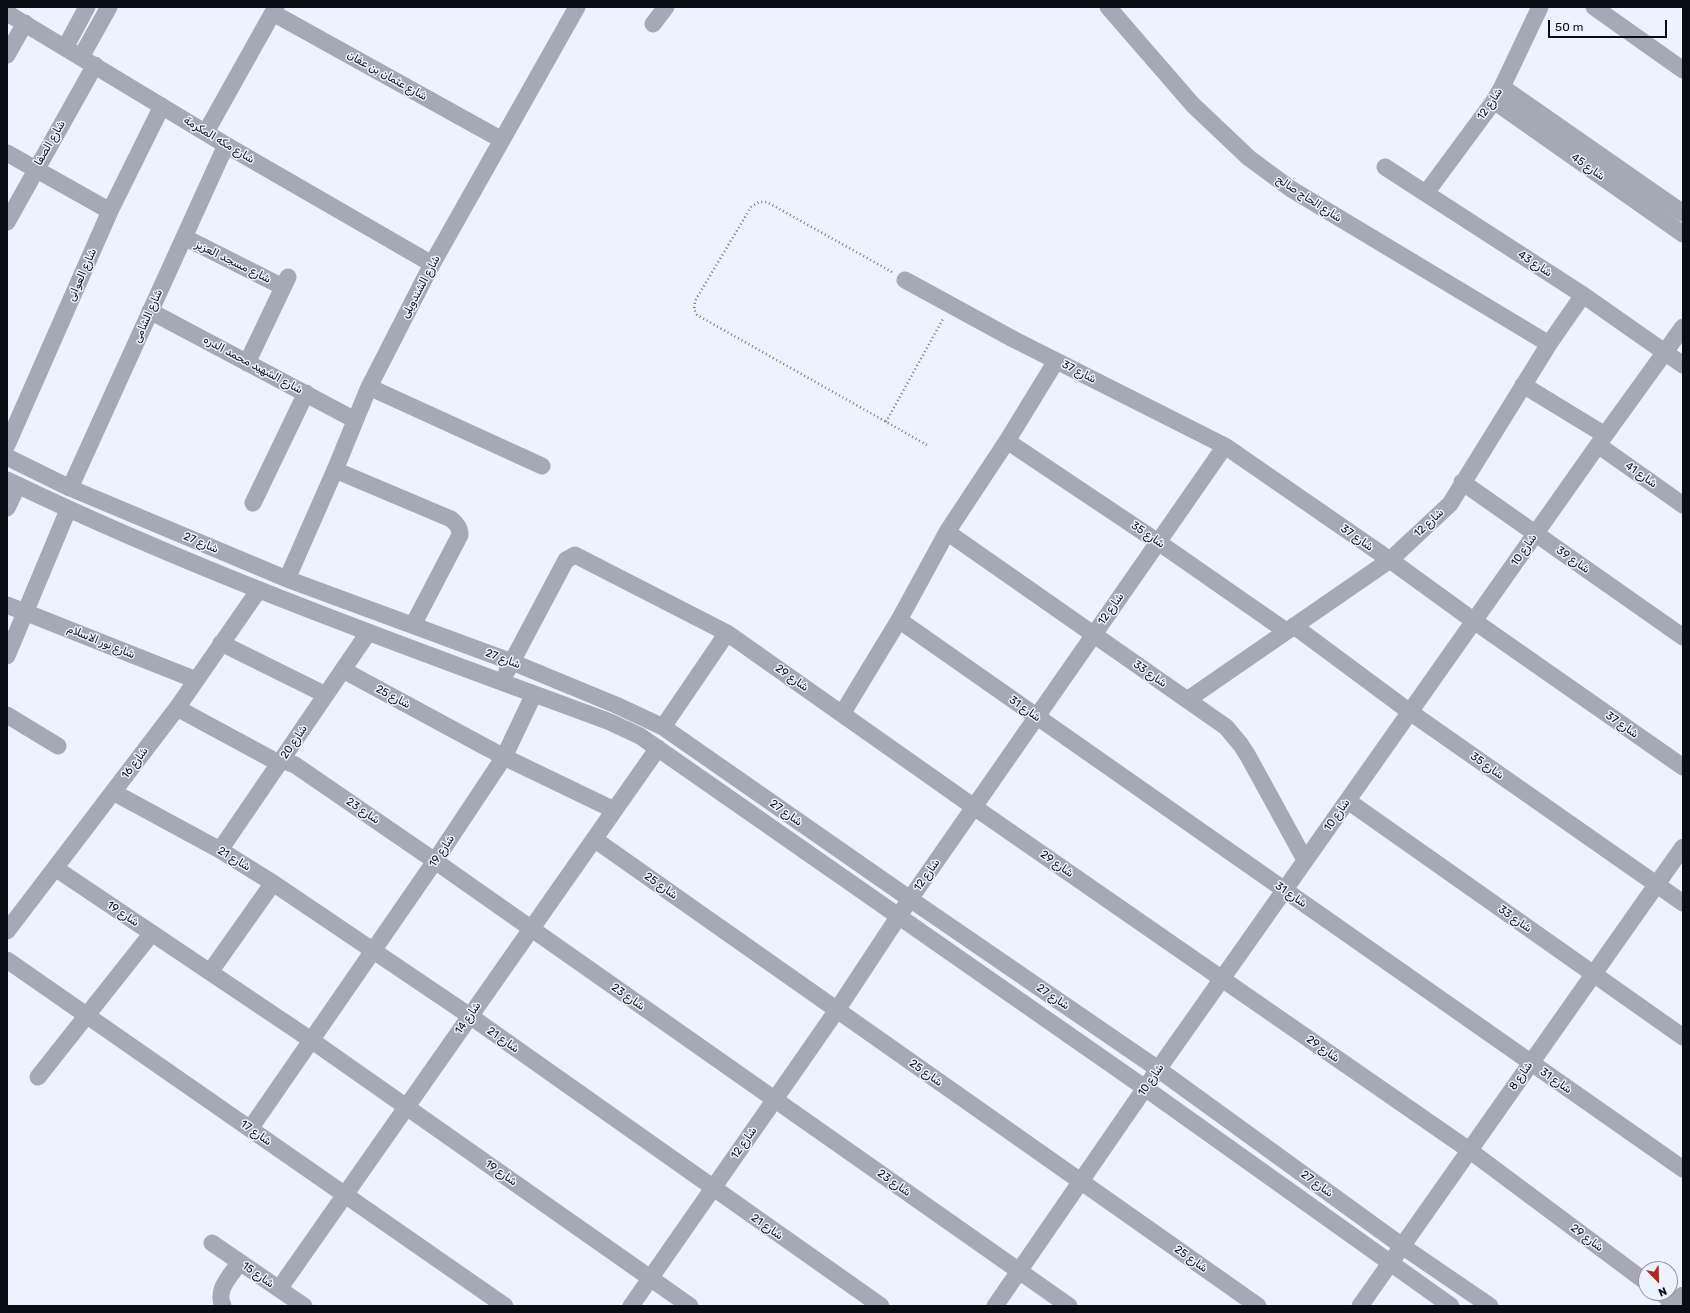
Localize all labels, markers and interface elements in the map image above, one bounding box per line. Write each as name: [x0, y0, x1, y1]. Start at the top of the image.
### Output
scale bar: [1550, 12, 1669, 38]
text: 50 m: [1555, 20, 1583, 34]
street label: شارع عثمان بن عفان: [345, 48, 429, 104]
street label: شارع 12: [1475, 85, 1505, 123]
street label: شارع مكه المكرمة: [181, 114, 257, 166]
street label: شارع الصفا: [32, 118, 68, 168]
street label: شارع 45: [1569, 151, 1607, 183]
street label: شارع الحاج صالح: [1274, 173, 1344, 225]
street label: شارع مسجد العزيز: [193, 238, 273, 286]
street label: شارع العوانى: [64, 246, 100, 304]
street label: شارع 43: [1515, 248, 1555, 280]
street label: شارع الشندويلى: [399, 253, 443, 321]
street label: شارع الشامى: [130, 287, 166, 345]
street label: شارع الشهيد محمد الدره: [201, 333, 305, 397]
street label: شارع 37: [1060, 358, 1098, 386]
street label: شارع 41: [1622, 459, 1660, 491]
street label: شارع 12: [1411, 506, 1447, 540]
street label: شارع 35: [1129, 519, 1167, 551]
street label: شارع 37: [1338, 522, 1376, 554]
street label: شارع 27: [182, 530, 220, 556]
street label: شارع 10: [1508, 531, 1540, 569]
street label: شارع 39: [1554, 544, 1592, 576]
street label: شارع 12: [1095, 591, 1127, 627]
street label: شارع نور الاسلام: [65, 622, 137, 662]
street label: شارع 27: [483, 646, 523, 672]
street label: شارع 33: [1131, 658, 1169, 690]
street label: شارع 29: [773, 662, 811, 694]
street label: شارع 25: [373, 682, 413, 712]
street label: شارع 31: [1007, 693, 1043, 725]
street label: شارع 37: [1603, 709, 1641, 741]
street label: شارع 20: [278, 723, 310, 761]
street label: شارع 16: [119, 745, 151, 781]
street label: شارع 35: [1468, 750, 1506, 782]
street label: شارع 23: [344, 795, 382, 827]
street label: شارع 10: [1321, 796, 1353, 834]
street label: شارع 27: [767, 797, 805, 829]
street label: شارع 19: [427, 832, 457, 870]
street label: شارع 21: [215, 844, 253, 874]
street label: شارع 29: [1038, 848, 1076, 880]
street label: شارع 12: [911, 857, 943, 893]
street label: شارع 25: [642, 870, 680, 902]
street label: شارع 31: [1273, 879, 1309, 911]
street label: شارع 19: [104, 899, 142, 929]
street label: شارع 33: [1496, 903, 1534, 935]
street label: شارع 23: [609, 981, 647, 1013]
street label: شارع 27: [1034, 981, 1072, 1013]
street label: شارع 14: [452, 999, 484, 1037]
street label: شارع 21: [485, 1024, 521, 1056]
street label: شارع 29: [1304, 1033, 1342, 1065]
street label: شارع 25: [907, 1057, 945, 1089]
street label: شارع 8: [1507, 1059, 1535, 1093]
street label: شارع 10: [1135, 1061, 1167, 1099]
street label: شارع 31: [1538, 1065, 1574, 1097]
street label: شارع 17: [238, 1118, 274, 1148]
street label: شارع 12: [728, 1125, 760, 1161]
street label: شارع 19: [483, 1157, 519, 1189]
street label: شارع 23: [875, 1167, 913, 1199]
street label: شارع 27: [1298, 1168, 1336, 1200]
street label: شارع 21: [749, 1211, 785, 1243]
street label: شارع 29: [1568, 1221, 1606, 1255]
street label: شارع 25: [1172, 1243, 1210, 1275]
street label: شارع 15: [240, 1259, 276, 1291]
north arrow: [1638, 1261, 1678, 1301]
text: N: [1656, 1284, 1669, 1299]

